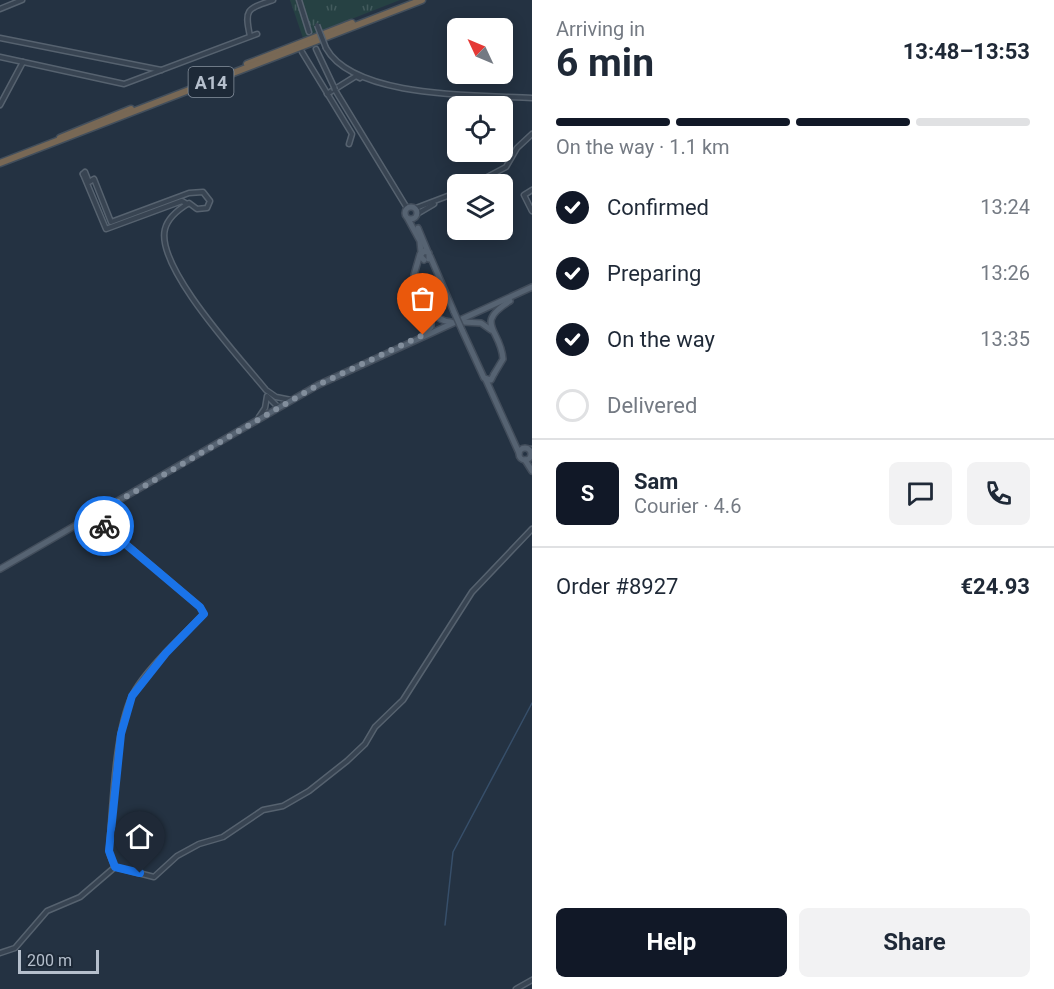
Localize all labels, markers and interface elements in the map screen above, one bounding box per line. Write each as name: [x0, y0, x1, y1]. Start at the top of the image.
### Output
text: Arriving in: [556, 17, 645, 41]
north arrow: [447, 18, 513, 84]
map controls: [447, 18, 513, 240]
text: 13:48–13:53: [903, 39, 1030, 64]
text: 6 min: [556, 40, 654, 86]
road number: A14: [188, 67, 234, 97]
button: locate: [447, 96, 513, 162]
text: On the way · 1.1 km: [556, 135, 730, 159]
button: layers: [447, 174, 513, 240]
icon: check: [556, 191, 589, 224]
text: Confirmed: [607, 195, 709, 220]
text: 13:24: [980, 195, 1030, 219]
icon: check: [556, 257, 589, 290]
text: Preparing: [607, 261, 701, 286]
text: 13:26: [980, 261, 1030, 285]
pin: [397, 273, 448, 335]
icon: bag: [406, 282, 439, 315]
icon: check: [556, 323, 589, 356]
text: On the way: [607, 327, 715, 352]
text: 13:35: [980, 327, 1030, 351]
text: Delivered: [607, 393, 697, 418]
button: chat: [889, 462, 952, 525]
button: phone: [967, 462, 1030, 525]
text: Sam: [634, 469, 678, 494]
text: S: [581, 481, 594, 506]
text: Courier · 4.6: [634, 494, 741, 518]
courier: [74, 496, 134, 556]
icon: bike: [88, 510, 121, 543]
text: Order #8927: [556, 574, 678, 599]
text: €24.93: [961, 574, 1030, 599]
pin: [114, 811, 165, 873]
icon: home: [123, 820, 156, 853]
button: Help: [556, 908, 787, 977]
button: Share: [799, 908, 1030, 977]
scale bar: [18, 947, 99, 974]
text: 200 m: [27, 951, 72, 970]

